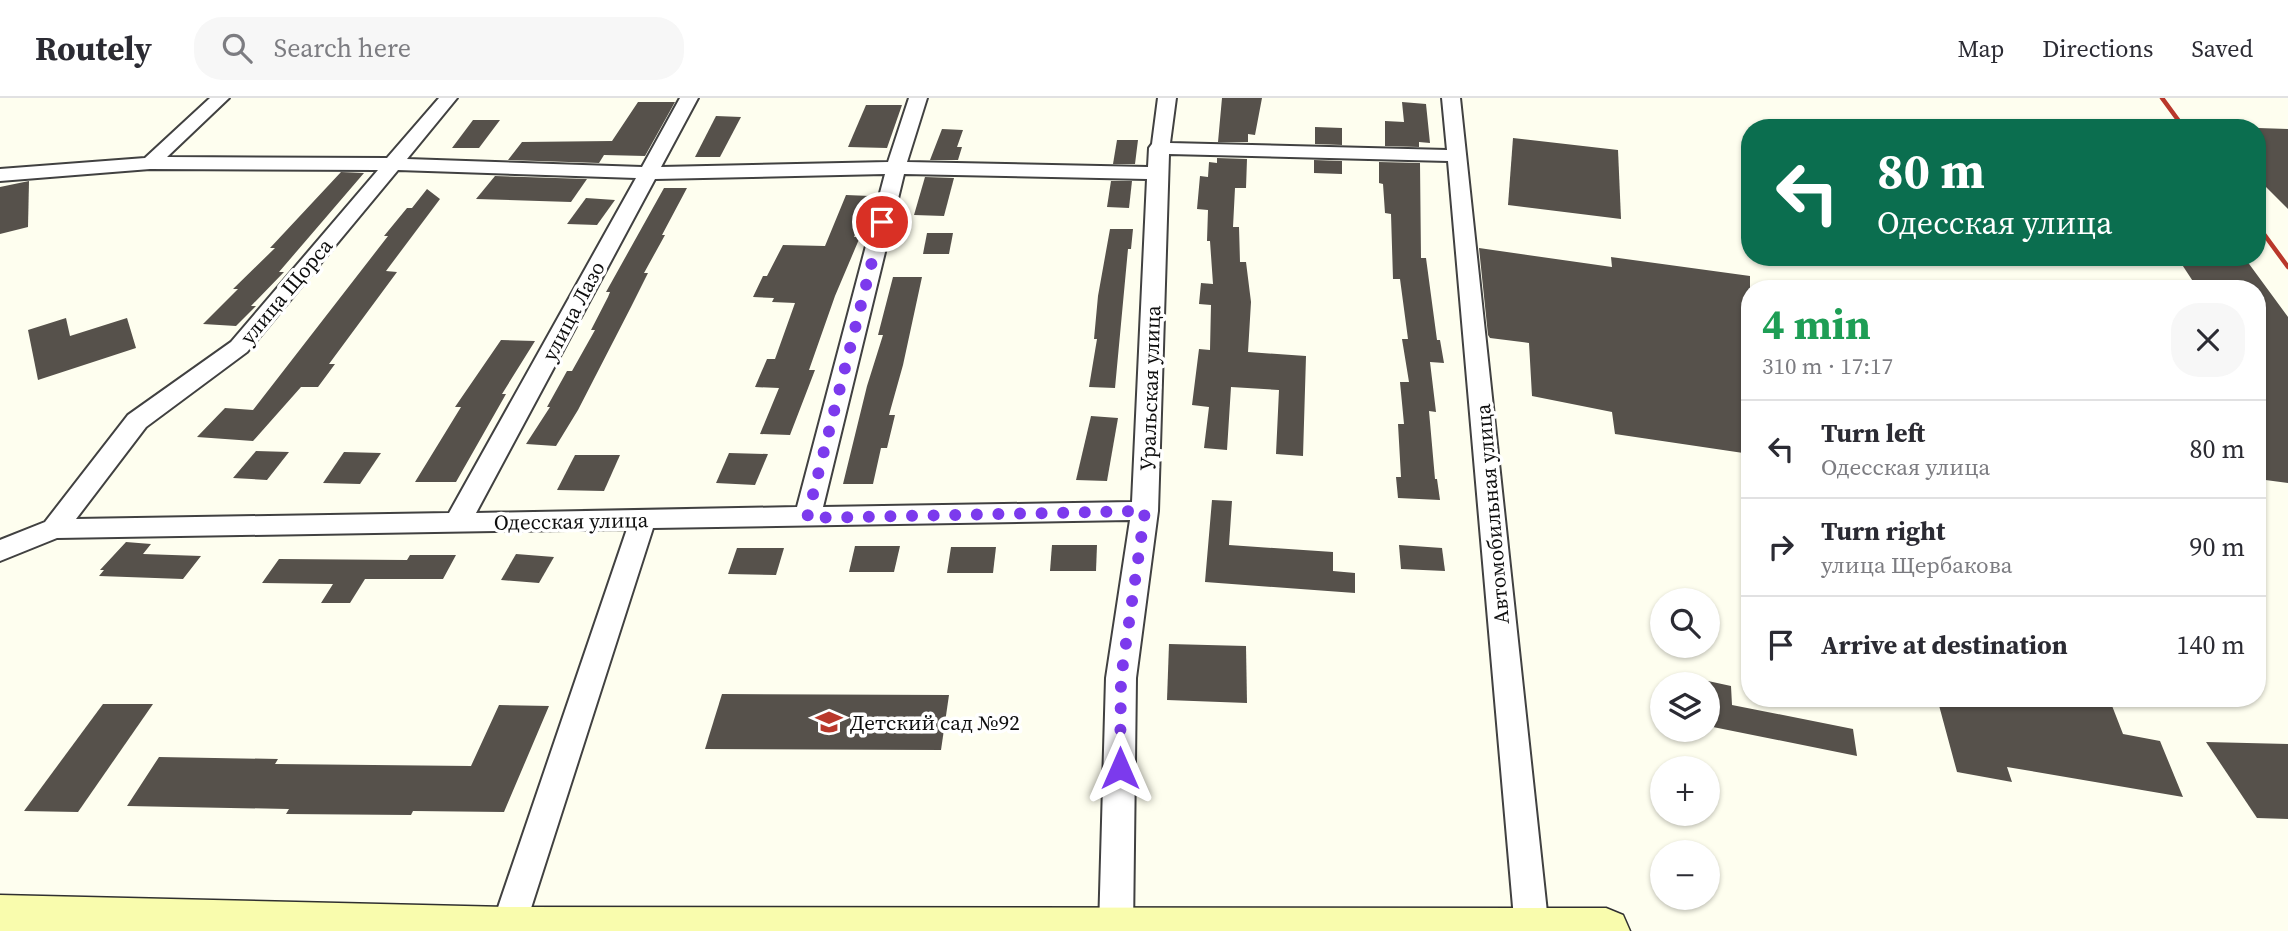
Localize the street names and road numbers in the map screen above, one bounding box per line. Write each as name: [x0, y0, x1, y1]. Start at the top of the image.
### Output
street label: улица Щорса: [233, 232, 339, 350]
street label: улица Лазо: [535, 256, 611, 366]
street label: Уральская улица: [1133, 304, 1167, 471]
street label: Автомобильная улица: [1468, 402, 1516, 625]
street label: Одесская улица: [494, 505, 649, 537]

